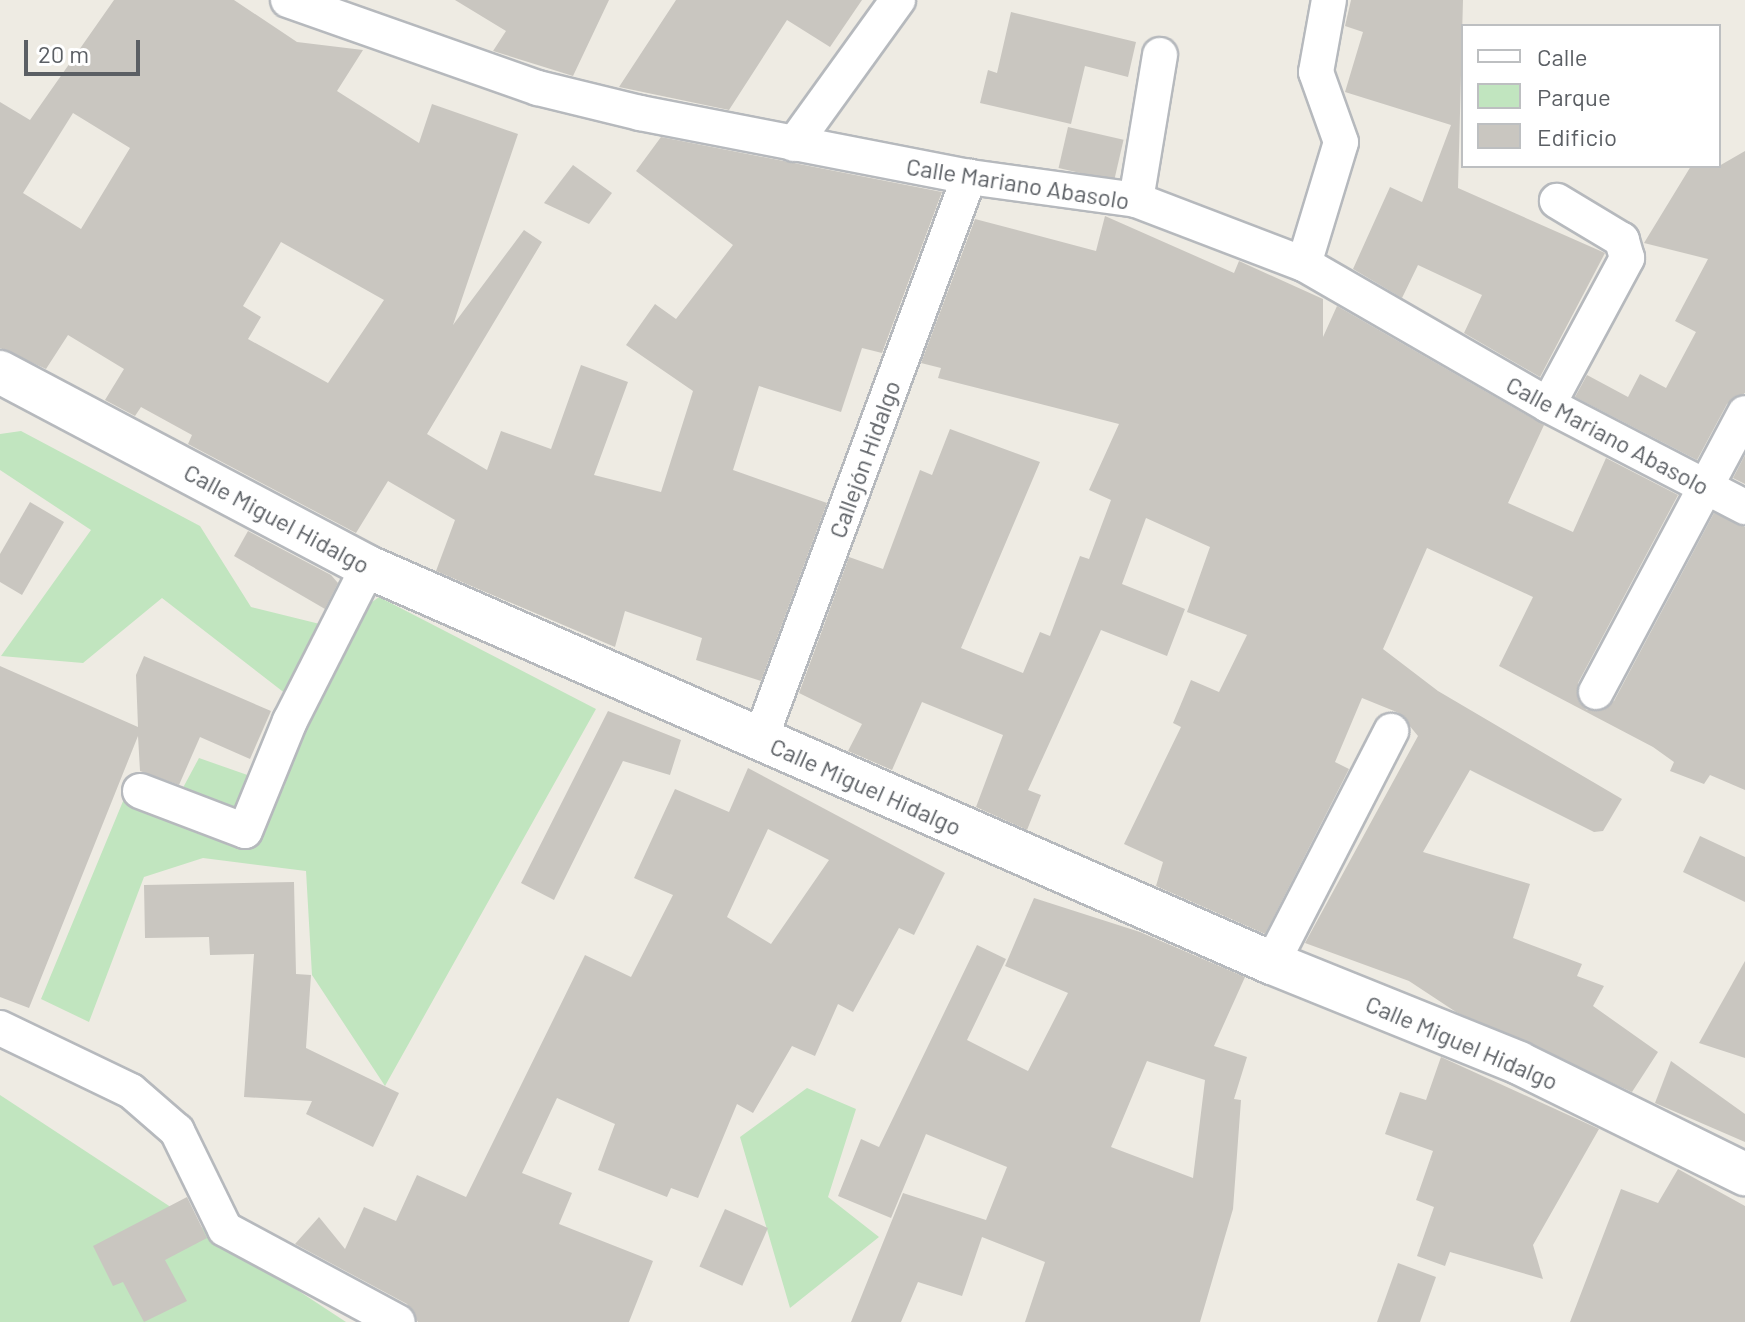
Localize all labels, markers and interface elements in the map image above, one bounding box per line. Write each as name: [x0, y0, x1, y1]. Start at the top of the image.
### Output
scale bar: [28, 24, 144, 74]
legend: [1461, 24, 1721, 168]
text: 20 m: [38, 39, 89, 68]
text: Calle: [1537, 42, 1588, 71]
text: Parque: [1537, 82, 1611, 111]
text: Edificio: [1537, 122, 1617, 151]
street label: Calle Mariano Abasolo: [904, 151, 1132, 215]
street label: Calle Mariano Abasolo: [1502, 369, 1714, 501]
street label: Callejón Hidalgo: [822, 376, 906, 542]
street label: Calle Miguel Hidalgo: [179, 457, 375, 579]
street label: Calle Miguel Hidalgo: [766, 731, 966, 841]
street label: Calle Miguel Hidalgo: [1362, 988, 1562, 1096]

